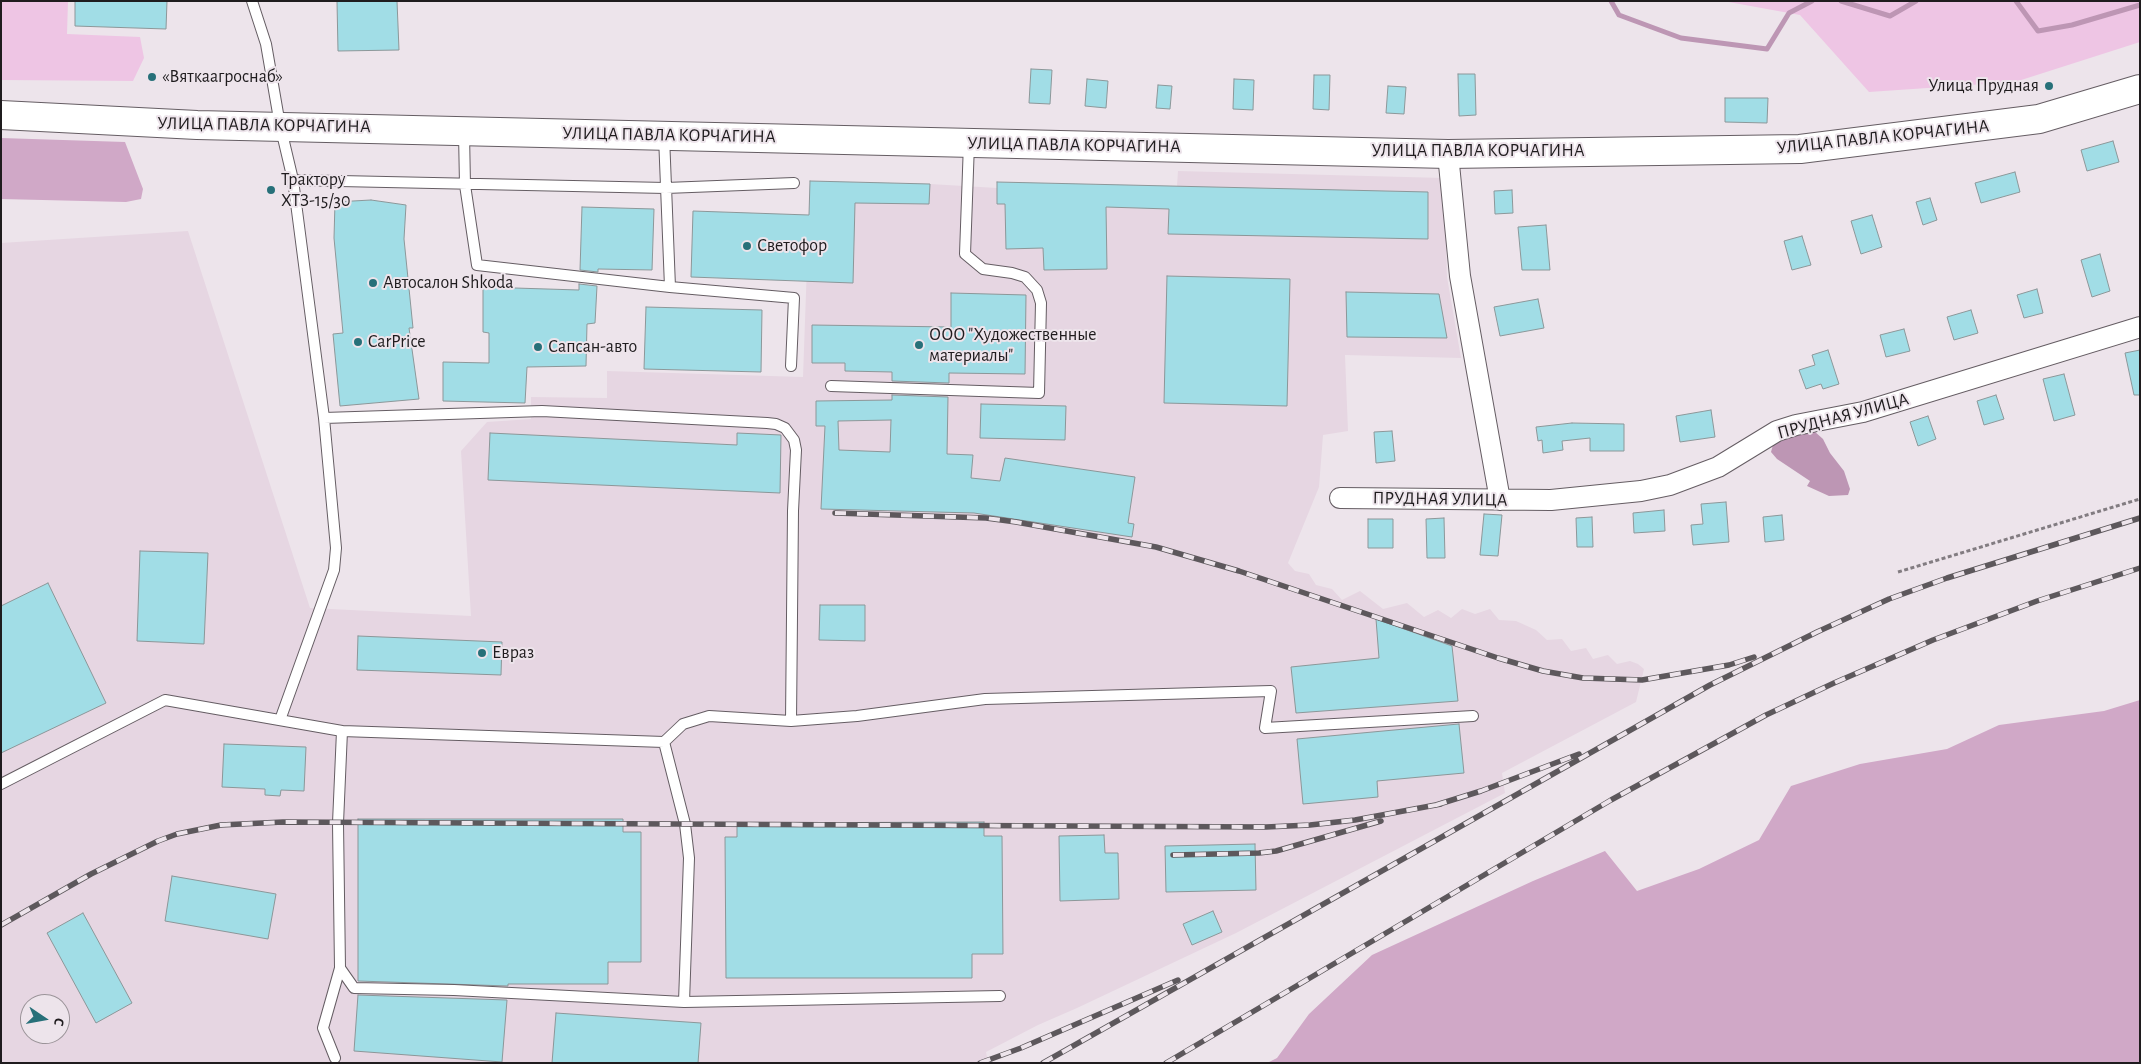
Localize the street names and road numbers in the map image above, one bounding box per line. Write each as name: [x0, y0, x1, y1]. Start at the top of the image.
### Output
street label: УЛИЦА ПАВЛА КОРЧАГИНА: [157, 112, 371, 138]
street label: УЛИЦА ПАВЛА КОРЧАГИНА: [1776, 115, 1990, 159]
street label: УЛИЦА ПАВЛА КОРЧАГИНА: [562, 122, 776, 148]
street label: УЛИЦА ПАВЛА КОРЧАГИНА: [967, 132, 1181, 158]
street label: УЛИЦА ПАВЛА КОРЧАГИНА: [1371, 140, 1585, 162]
street label: ПРУДНАЯ УЛИЦА: [1775, 388, 1911, 444]
street label: ПРУДНАЯ УЛИЦА: [1372, 487, 1508, 511]

